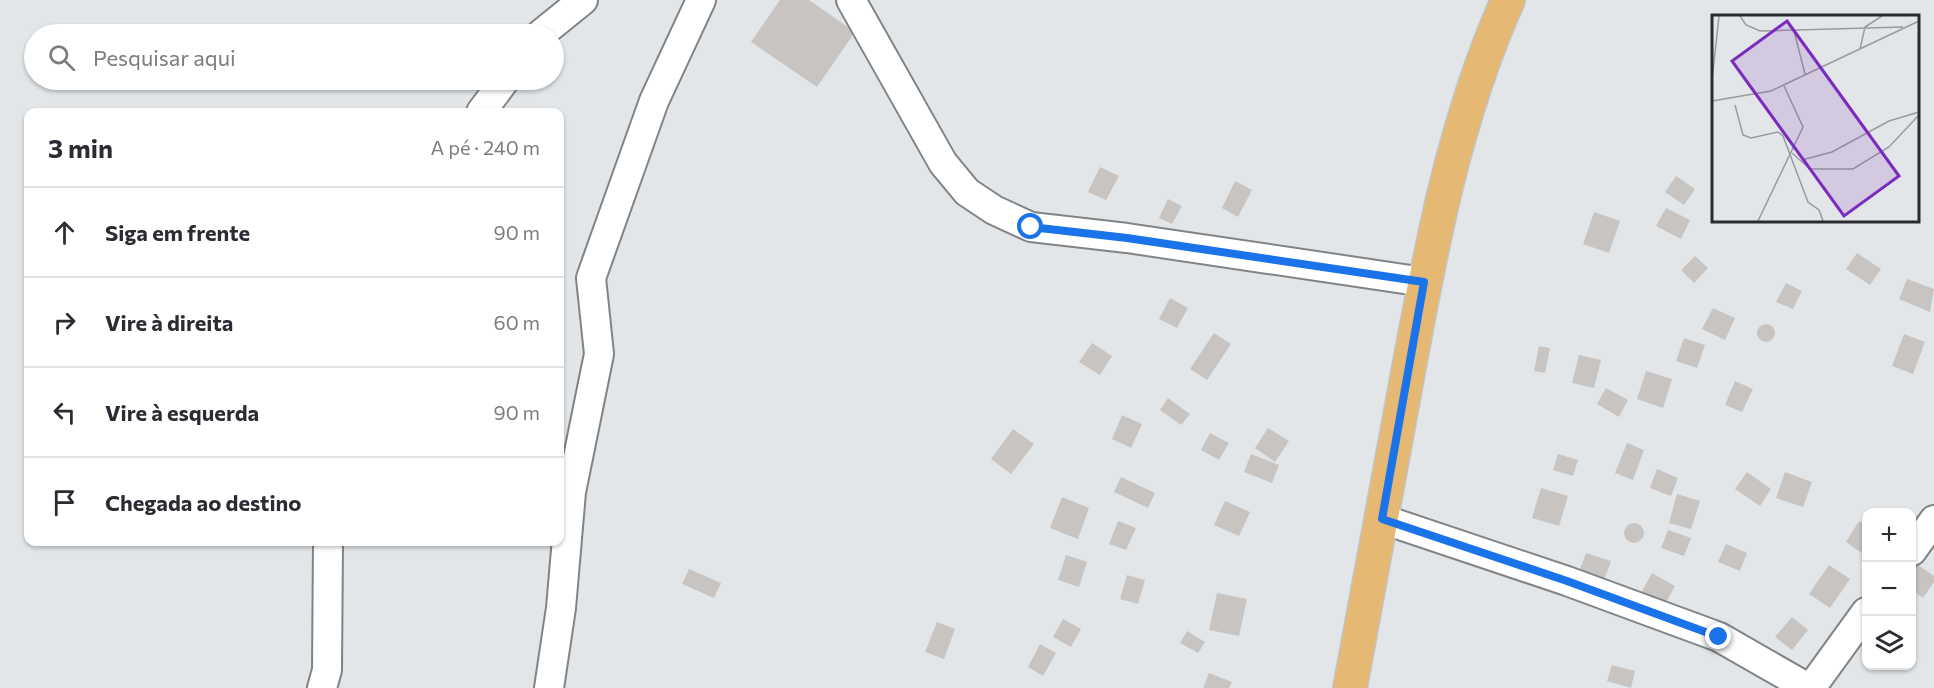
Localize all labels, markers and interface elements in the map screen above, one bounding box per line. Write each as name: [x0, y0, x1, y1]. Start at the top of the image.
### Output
inset map: [1712, 15, 1919, 222]
search box: [24, 24, 564, 90]
icon: search: [45, 41, 78, 74]
text: Pesquisar aqui: [93, 44, 236, 71]
text: 3 min: [48, 132, 113, 163]
text: A pé · 240 m: [431, 135, 540, 159]
route start: [1017, 213, 1043, 239]
icon: ahead: [48, 216, 81, 249]
text: Siga em frente: [105, 219, 250, 246]
text: 90 m: [494, 220, 540, 244]
icon: right: [48, 306, 81, 339]
text: Vire à direita: [105, 309, 233, 336]
text: 60 m: [494, 310, 540, 334]
icon: left: [48, 396, 81, 429]
text: Vire à esquerda: [105, 399, 259, 426]
text: 90 m: [494, 400, 540, 424]
icon: arrive: [48, 486, 81, 519]
text: Chegada ao destino: [105, 489, 301, 516]
map controls: [1862, 508, 1916, 670]
button: +: [1862, 508, 1916, 562]
button: −: [1862, 562, 1916, 616]
button: layers: [1862, 616, 1916, 670]
route end: [1705, 623, 1731, 649]

